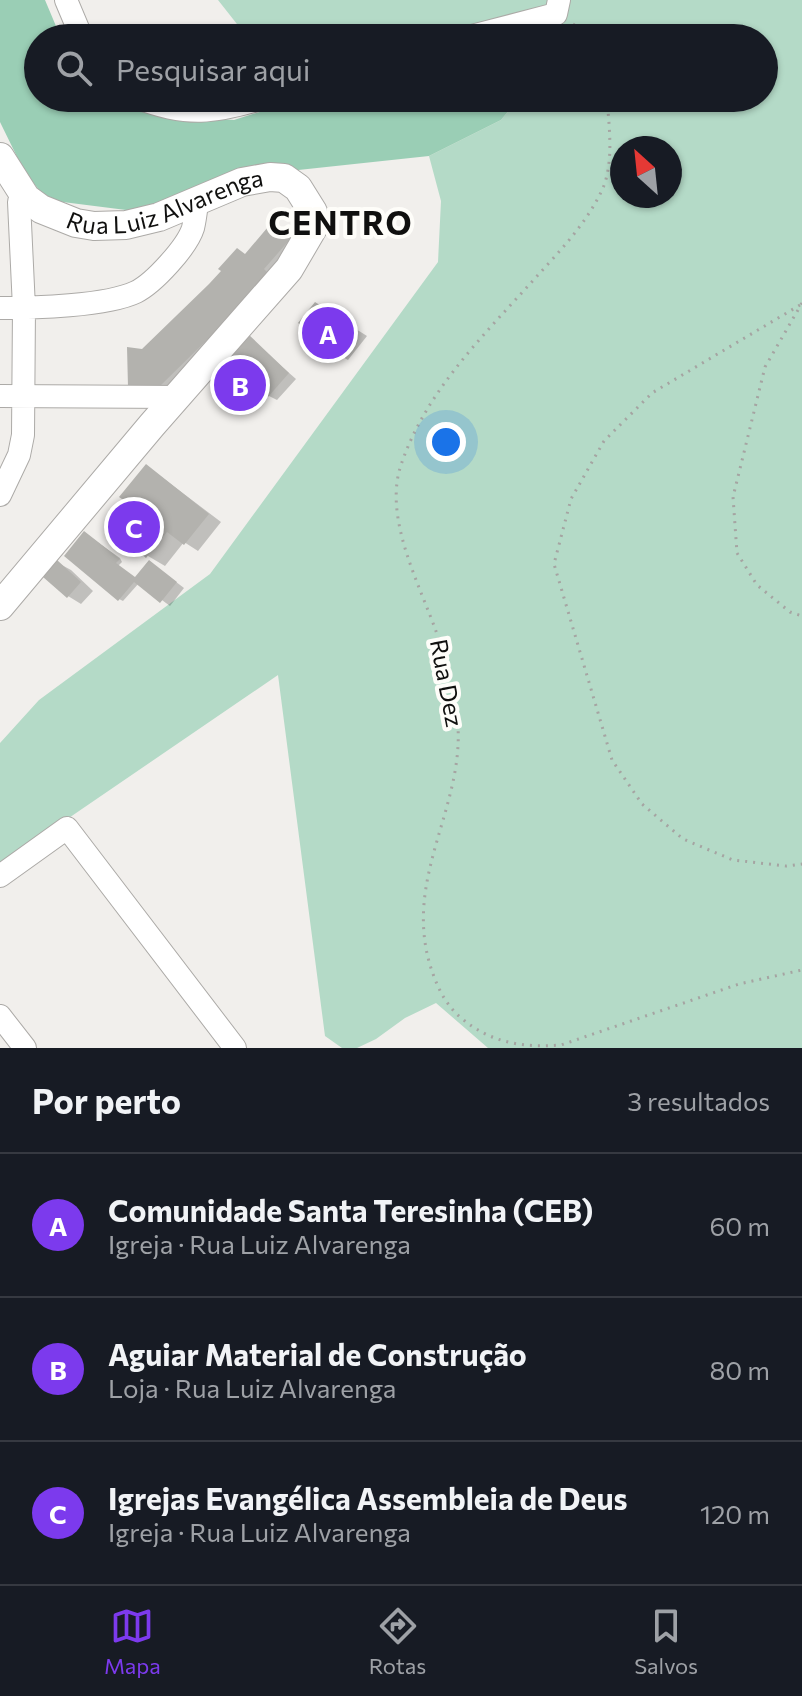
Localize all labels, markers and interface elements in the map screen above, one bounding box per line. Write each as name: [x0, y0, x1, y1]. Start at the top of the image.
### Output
search box: [24, 24, 778, 112]
icon: search: [52, 46, 96, 90]
text: Pesquisar aqui: [116, 50, 311, 87]
north arrow: [610, 136, 682, 208]
street label: Rua Luiz Alvarenga: [63, 163, 265, 239]
district label: CENTRO: [268, 202, 414, 242]
pin: A: [302, 303, 354, 363]
pin: B: [214, 355, 266, 415]
your location: [426, 422, 466, 462]
pin: C: [108, 497, 160, 557]
street label: Rua Dez: [425, 636, 470, 729]
text: Por perto: [32, 1079, 181, 1121]
text: 3 resultados: [627, 1085, 770, 1116]
text: Comunidade Santa Teresinha (CEB): [108, 1191, 593, 1228]
text: A: [49, 1210, 67, 1241]
text: 60 m: [710, 1210, 770, 1241]
text: Igreja · Rua Luiz Alvarenga: [108, 1228, 411, 1259]
text: Aguiar Material de Construção: [108, 1335, 527, 1372]
text: B: [49, 1354, 67, 1385]
text: 80 m: [710, 1354, 770, 1385]
text: Loja · Rua Luiz Alvarenga: [108, 1372, 396, 1403]
text: Igrejas Evangélica Assembleia de Deus: [108, 1479, 628, 1516]
text: C: [49, 1498, 67, 1529]
text: 120 m: [700, 1498, 770, 1529]
text: Igreja · Rua Luiz Alvarenga: [108, 1516, 411, 1547]
tab: Mapa: [104, 1604, 161, 1679]
tab: Rotas: [369, 1604, 426, 1679]
tab: Salvos: [634, 1604, 698, 1679]

